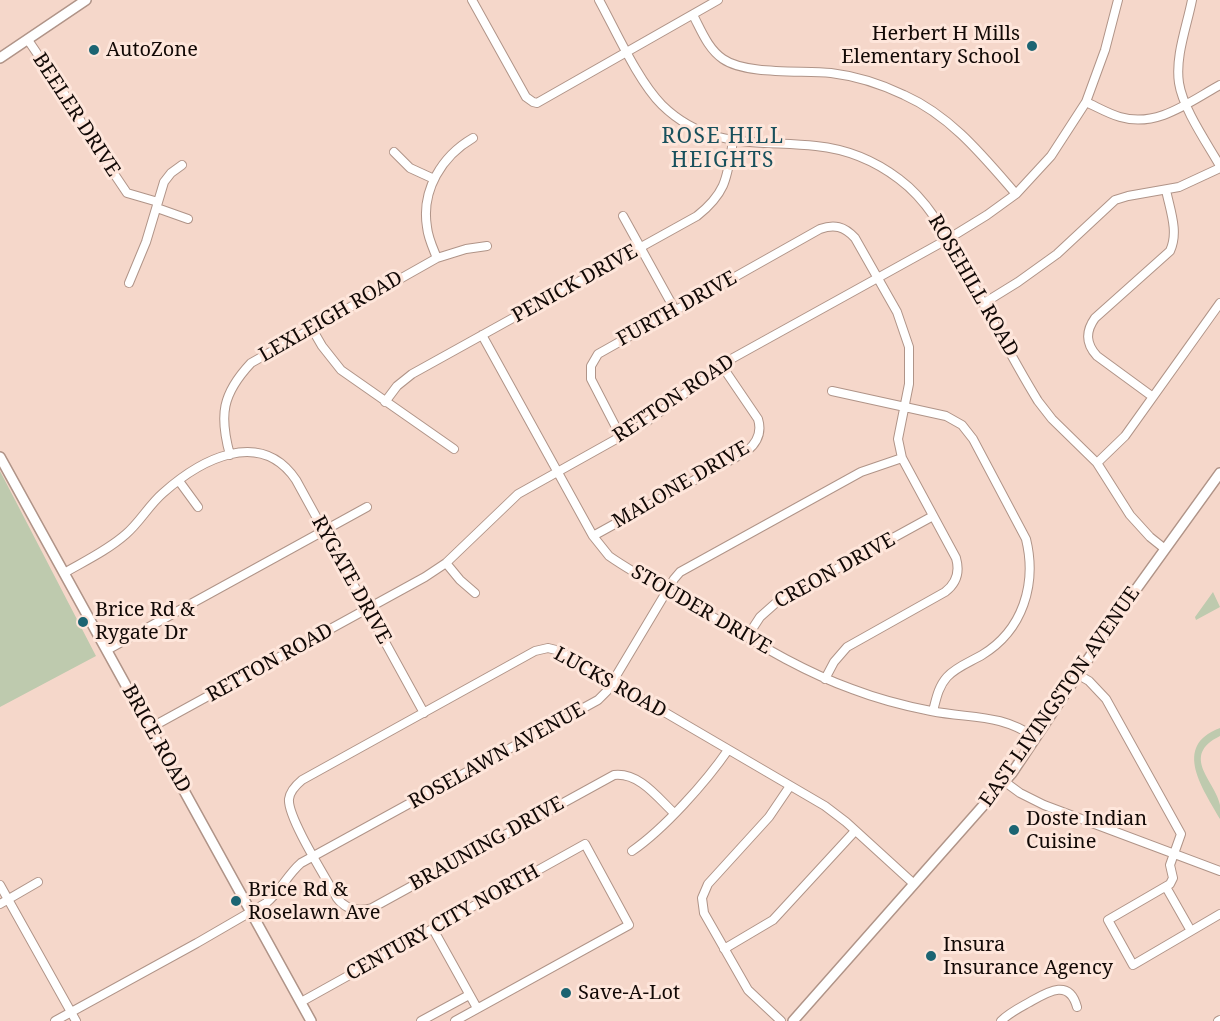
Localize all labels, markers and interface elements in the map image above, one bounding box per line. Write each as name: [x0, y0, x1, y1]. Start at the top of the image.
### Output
place label: Herbert H Mills Elementary School: [841, 22, 1020, 69]
place label: AutoZone: [106, 38, 198, 62]
marker: Herbert H Mills Elementary School: [1025, 39, 1039, 53]
marker: AutoZone: [87, 43, 101, 57]
street label: BEELER DRIVE: [27, 49, 125, 181]
district label: ROSE HILL HEIGHTS: [662, 124, 784, 174]
street label: ROSEHILL ROAD: [923, 211, 1023, 361]
street label: PENICK DRIVE: [508, 240, 642, 328]
street label: LEXLEIGH ROAD: [255, 266, 407, 368]
street label: FURTH DRIVE: [613, 266, 741, 352]
street label: RETTON ROAD: [609, 350, 739, 448]
street label: MALONE DRIVE: [608, 436, 754, 534]
street label: RYGATE DRIVE: [306, 512, 396, 648]
street label: CREON DRIVE: [771, 528, 899, 614]
street label: STOUDER DRIVE: [627, 560, 775, 660]
street label: EAST LIVINGSTON AVENUE: [975, 582, 1145, 812]
place label: Brice Rd & Rygate Dr: [95, 598, 195, 645]
marker: Brice Rd & Rygate Dr: [76, 615, 90, 629]
street label: RETTON ROAD: [203, 618, 337, 708]
street label: LUCKS ROAD: [550, 642, 670, 724]
street label: BRICE ROAD: [117, 681, 195, 797]
street label: ROSELAWN AVENUE: [405, 698, 589, 814]
street label: BRAUNING DRIVE: [406, 792, 568, 896]
place label: Doste Indian Cuisine: [1026, 807, 1147, 854]
marker: Doste Indian Cuisine: [1007, 823, 1021, 837]
street label: CENTURY CITY NORTH: [342, 860, 544, 986]
place label: Brice Rd & Roselawn Ave: [248, 878, 380, 925]
marker: Brice Rd & Roselawn Ave: [229, 894, 243, 908]
place label: Insura Insurance Agency: [943, 933, 1113, 980]
marker: Insura Insurance Agency: [924, 949, 938, 963]
place label: Save-A-Lot: [578, 981, 680, 1005]
marker: Save-A-Lot: [559, 986, 573, 1000]

